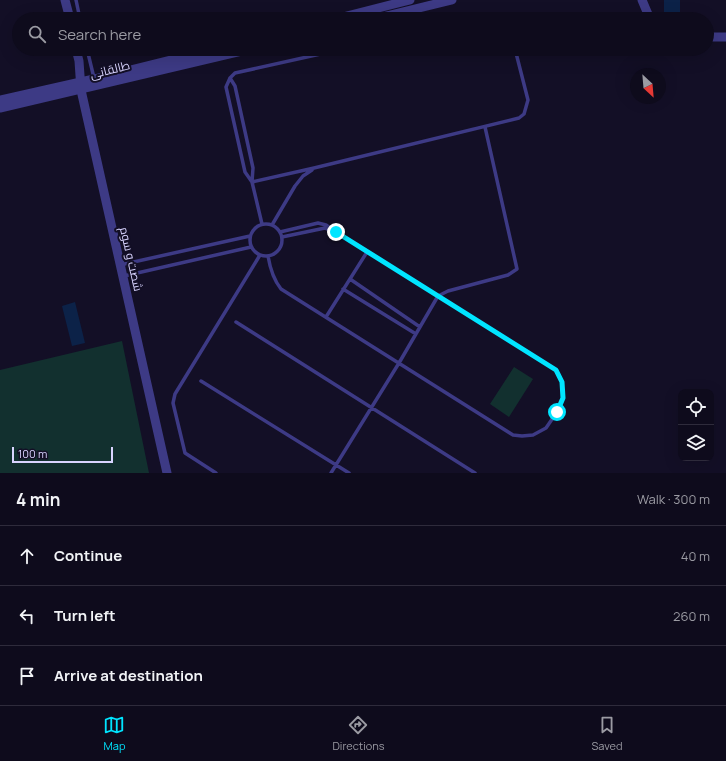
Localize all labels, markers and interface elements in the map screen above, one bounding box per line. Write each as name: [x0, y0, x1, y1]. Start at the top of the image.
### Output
search box: [12, 12, 714, 56]
icon: search: [26, 23, 48, 45]
text: Search here: [58, 24, 141, 45]
street label: طالقانی: [88, 56, 132, 83]
north arrow: [630, 68, 666, 104]
route end: [327, 223, 345, 241]
street label: شصت و سوم: [116, 225, 147, 293]
map controls: [678, 389, 714, 461]
button: locate: [678, 389, 714, 425]
route start: [548, 403, 566, 421]
button: layers: [678, 425, 714, 461]
scale bar: [12, 445, 113, 464]
text: 100 m: [18, 446, 47, 461]
text: 4 min: [16, 488, 60, 511]
text: Walk · 300 m: [637, 490, 710, 508]
icon: ahead: [16, 545, 38, 567]
text: Continue: [54, 545, 122, 566]
text: 40 m: [681, 547, 710, 565]
icon: left: [16, 605, 38, 627]
text: Turn left: [54, 605, 116, 626]
text: 260 m: [673, 607, 710, 625]
icon: arrive: [16, 665, 38, 687]
text: Arrive at destination: [54, 665, 203, 686]
tab: Map: [103, 714, 125, 753]
tab: Directions: [332, 714, 385, 753]
tab: Saved: [592, 714, 623, 753]

